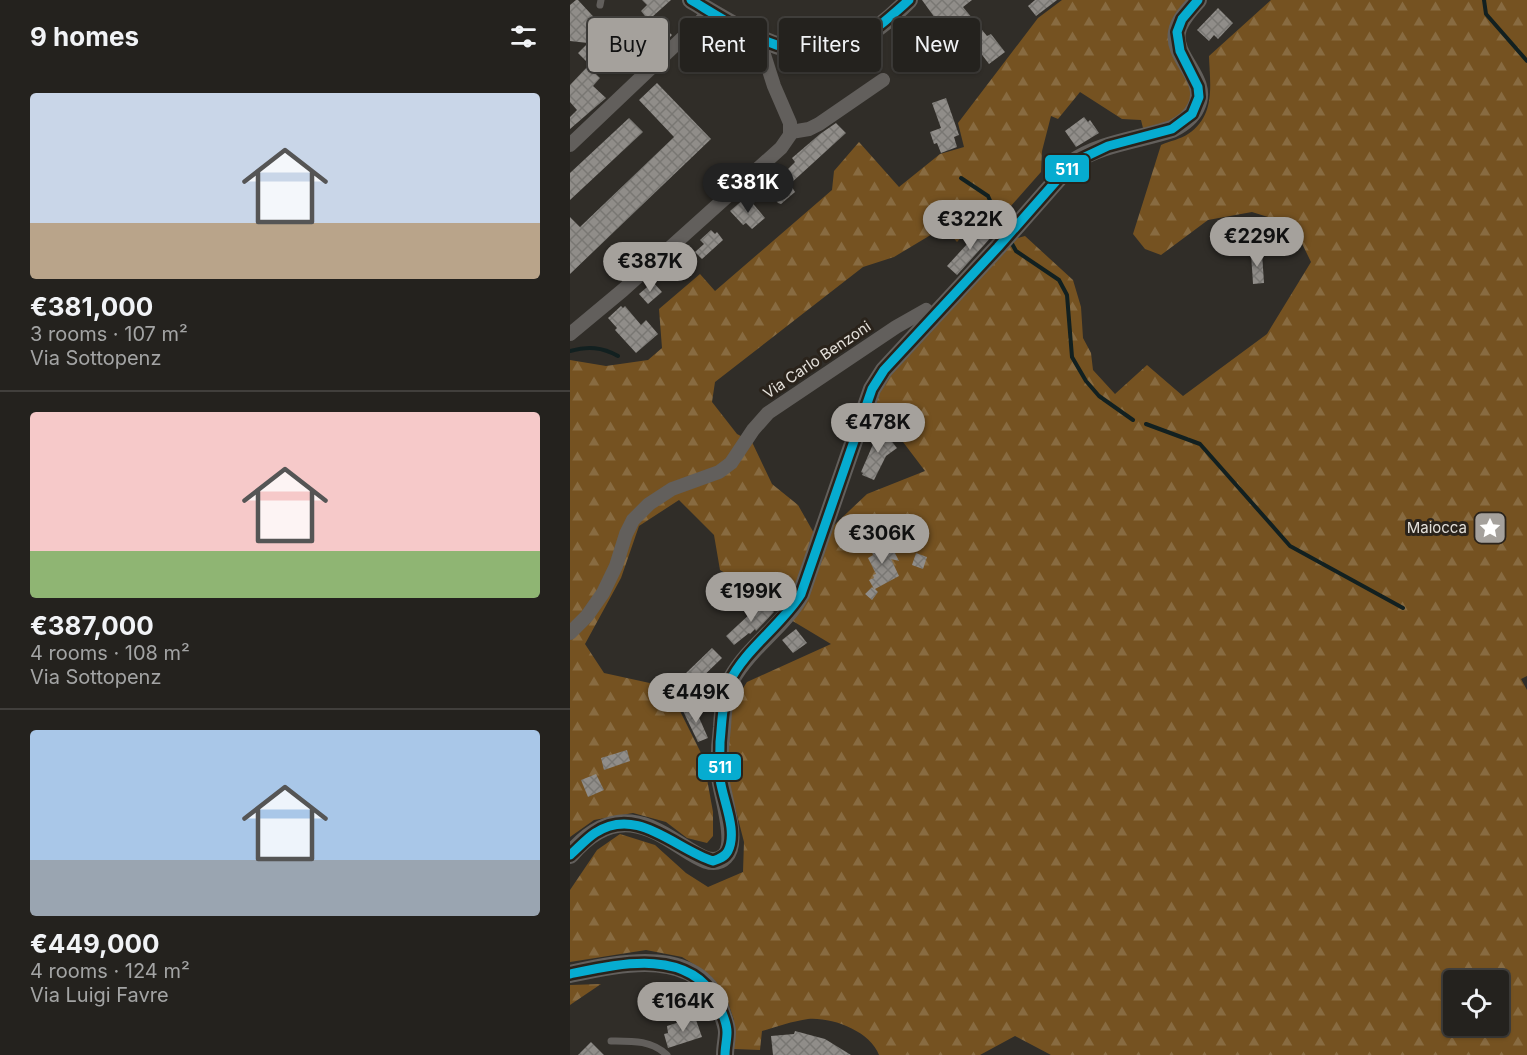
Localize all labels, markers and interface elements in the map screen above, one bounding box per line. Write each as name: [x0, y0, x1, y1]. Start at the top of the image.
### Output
chip: Buy: [588, 18, 668, 72]
chip: Rent: [680, 18, 767, 72]
chip: Filters: [779, 18, 881, 72]
chip: New: [893, 18, 980, 72]
icon: filters: [507, 20, 540, 53]
text: 9 homes: [30, 21, 139, 52]
icon: home: [231, 132, 339, 240]
line badge: 511: [1044, 154, 1090, 183]
text: 511: [1055, 159, 1079, 179]
pin: €381K: [706, 163, 790, 214]
text: €381K: [717, 170, 779, 194]
pin: €322K: [928, 200, 1012, 251]
text: €322K: [937, 207, 1003, 231]
pin: €229K: [1215, 217, 1299, 268]
text: €229K: [1224, 224, 1290, 248]
pin: €387K: [608, 242, 692, 293]
text: €387K: [617, 249, 683, 273]
text: €381,000: [30, 291, 153, 322]
street label: Via Carlo Benzoni: [759, 317, 874, 403]
text: 3 rooms · 107 m²: [30, 322, 188, 346]
text: Via Sottopenz: [30, 346, 161, 370]
pin: €478K: [836, 403, 920, 454]
text: €478K: [845, 410, 911, 434]
icon: home: [231, 451, 339, 559]
place icon: Maiocca: [1472, 510, 1508, 546]
pin: €306K: [840, 514, 924, 565]
place label: Maiocca: [1407, 518, 1467, 537]
text: €306K: [848, 521, 916, 545]
pin: €199K: [709, 572, 793, 623]
text: €199K: [720, 579, 782, 603]
text: €387,000: [30, 610, 154, 641]
text: 4 rooms · 108 m²: [30, 641, 190, 665]
text: Via Sottopenz: [30, 665, 161, 689]
pin: €449K: [654, 673, 738, 724]
text: €449K: [662, 680, 730, 704]
line badge: 511: [697, 753, 742, 781]
text: 511: [708, 757, 732, 777]
icon: home: [231, 769, 339, 877]
text: €449,000: [30, 928, 160, 959]
text: 4 rooms · 124 m²: [30, 959, 190, 983]
map controls: [1443, 970, 1509, 1036]
button: locate: [1443, 970, 1509, 1036]
pin: €164K: [641, 982, 725, 1033]
text: Via Luigi Favre: [30, 983, 169, 1007]
text: €164K: [651, 989, 715, 1013]

